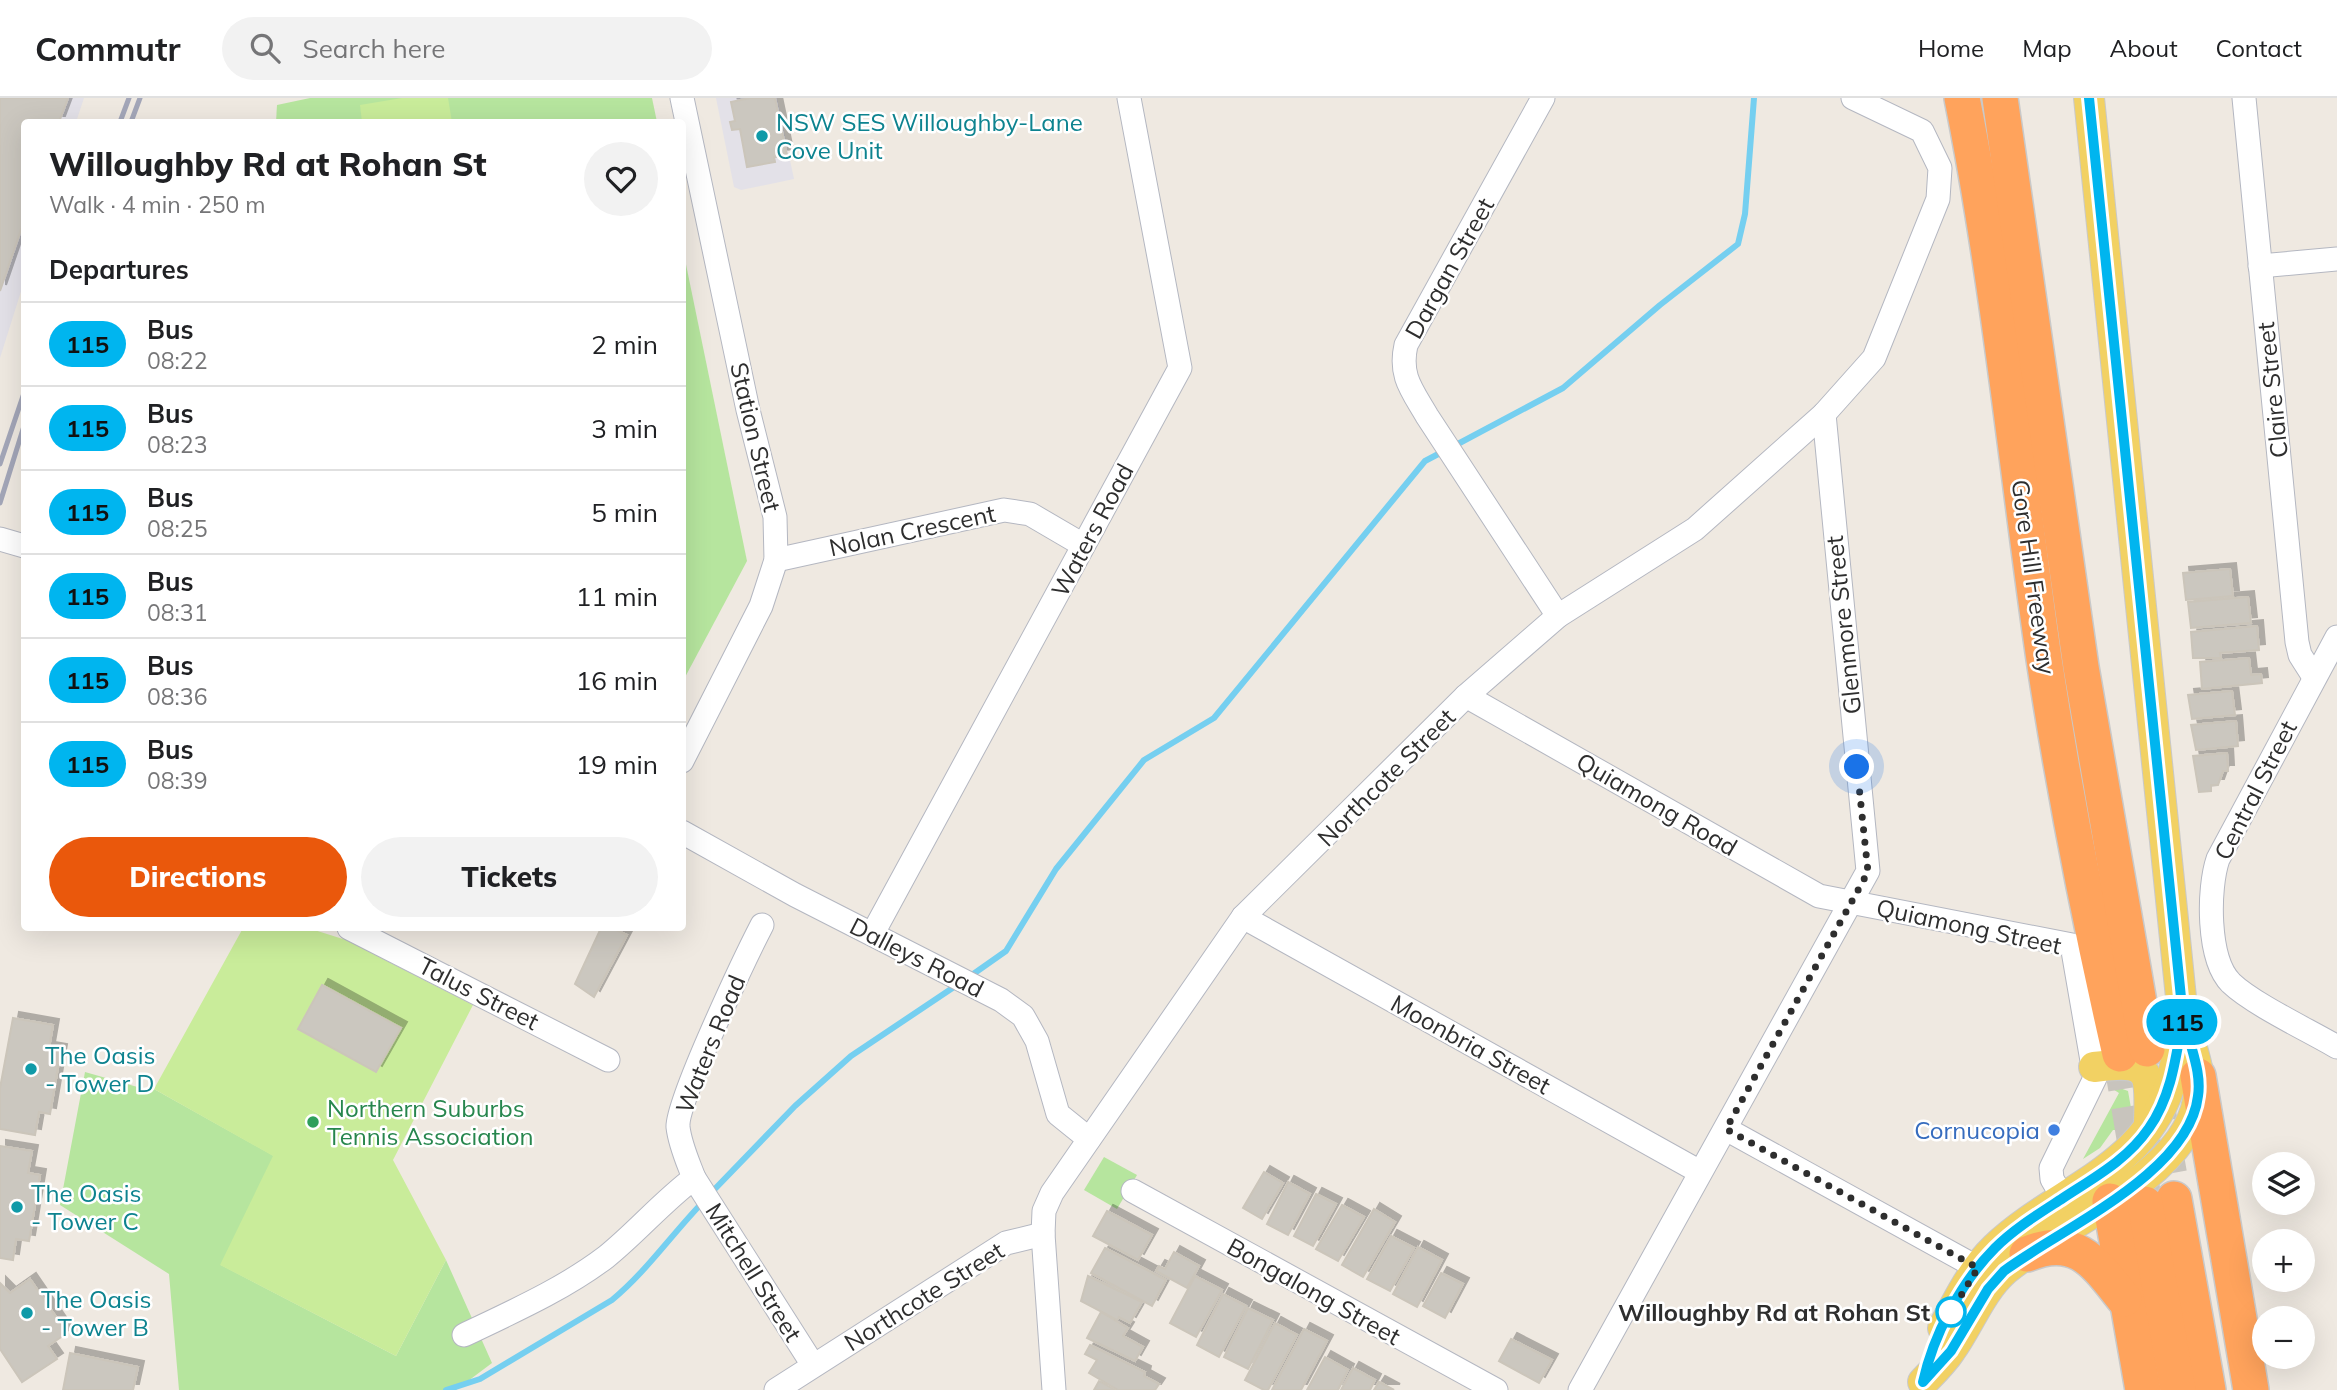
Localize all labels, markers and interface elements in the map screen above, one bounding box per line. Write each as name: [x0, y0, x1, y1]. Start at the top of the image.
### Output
search box: [222, 17, 712, 80]
text: Commutr: [35, 28, 180, 69]
icon: search: [246, 29, 284, 67]
text: Search here: [302, 32, 445, 65]
text: Home: [1918, 33, 1984, 63]
text: Map: [2022, 33, 2072, 63]
text: About: [2110, 33, 2178, 63]
text: Contact: [2216, 33, 2302, 63]
place label: NSW SES Willoughby-Lane Cove Unit: [776, 107, 1083, 165]
marker: NSW SES Willoughby-Lane Cove Unit: [754, 128, 770, 144]
button: heart: [584, 142, 658, 216]
text: Willoughby Rd at Rohan St: [49, 143, 487, 184]
text: Walk · 4 min · 250 m: [49, 190, 266, 219]
street label: Dargan Street: [1398, 192, 1500, 344]
text: Departures: [49, 253, 189, 286]
text: Bus: [147, 313, 193, 346]
street label: Claire Street: [2250, 321, 2294, 459]
text: 2 min: [591, 328, 658, 361]
text: 115: [66, 329, 109, 359]
text: 08:22: [147, 346, 207, 375]
street label: Station Street: [724, 359, 788, 515]
text: Bus: [147, 397, 193, 430]
text: 3 min: [591, 412, 658, 445]
text: 115: [66, 413, 109, 443]
text: 08:23: [147, 430, 207, 459]
street label: Waters Road: [1044, 458, 1140, 602]
street label: Gore Hill Freeway: [2005, 478, 2063, 677]
text: Bus: [147, 481, 193, 514]
text: 5 min: [591, 496, 658, 529]
text: 115: [66, 497, 109, 527]
street label: Nolan Crescent: [826, 498, 998, 562]
text: 08:25: [147, 514, 207, 543]
street label: Glenmore Street: [1819, 534, 1867, 716]
text: Bus: [147, 565, 193, 598]
text: 11 min: [576, 580, 658, 613]
text: 115: [66, 581, 109, 611]
text: 08:31: [147, 598, 207, 627]
text: Bus: [147, 649, 193, 682]
text: 16 min: [576, 664, 658, 697]
text: 115: [66, 665, 109, 695]
text: 08:36: [147, 682, 207, 711]
street label: Northcote Street: [1311, 702, 1461, 852]
street label: Central Street: [2207, 715, 2303, 865]
text: Bus: [147, 733, 193, 766]
street label: Quiamong Road: [1571, 746, 1743, 862]
text: 19 min: [576, 748, 658, 781]
text: 115: [66, 749, 109, 779]
your location: [1839, 749, 1874, 784]
text: 08:39: [147, 766, 207, 795]
button: Directions: [49, 837, 347, 917]
button: Tickets: [361, 837, 658, 917]
street label: Quiamong Street: [1874, 892, 2064, 960]
street label: Dalleys Road: [845, 910, 989, 1004]
street label: Talus Street: [414, 950, 544, 1036]
street label: Waters Road: [669, 970, 751, 1118]
street label: Moonbria Street: [1386, 988, 1556, 1100]
line badge: 115: [2142, 999, 2222, 1045]
text: 115: [2160, 1007, 2204, 1037]
place label: The Oasis - Tower D: [45, 1040, 155, 1098]
marker: The Oasis - Tower D: [23, 1061, 39, 1077]
place label: Northern Suburbs Tennis Association: [327, 1093, 534, 1151]
marker: Northern Suburbs Tennis Association: [305, 1114, 321, 1130]
place label: Cornucopia: [1914, 1115, 2040, 1145]
marker: Cornucopia: [2046, 1122, 2062, 1138]
map controls: [2252, 1152, 2315, 1369]
button: layers: [2252, 1152, 2315, 1215]
place label: The Oasis - Tower C: [31, 1178, 141, 1236]
street label: Mitchell Street: [700, 1197, 808, 1347]
marker: The Oasis - Tower C: [9, 1199, 25, 1215]
button: +: [2252, 1229, 2315, 1292]
street label: Bongalong Street: [1222, 1231, 1406, 1351]
street label: Northcote Street: [839, 1235, 1009, 1357]
place label: The Oasis - Tower B: [41, 1284, 151, 1342]
place label: Willoughby Rd at Rohan St: [1618, 1297, 1930, 1327]
marker: Willoughby Rd at Rohan St: [1936, 1297, 1966, 1327]
marker: The Oasis - Tower B: [19, 1305, 35, 1321]
button: −: [2252, 1306, 2315, 1369]

